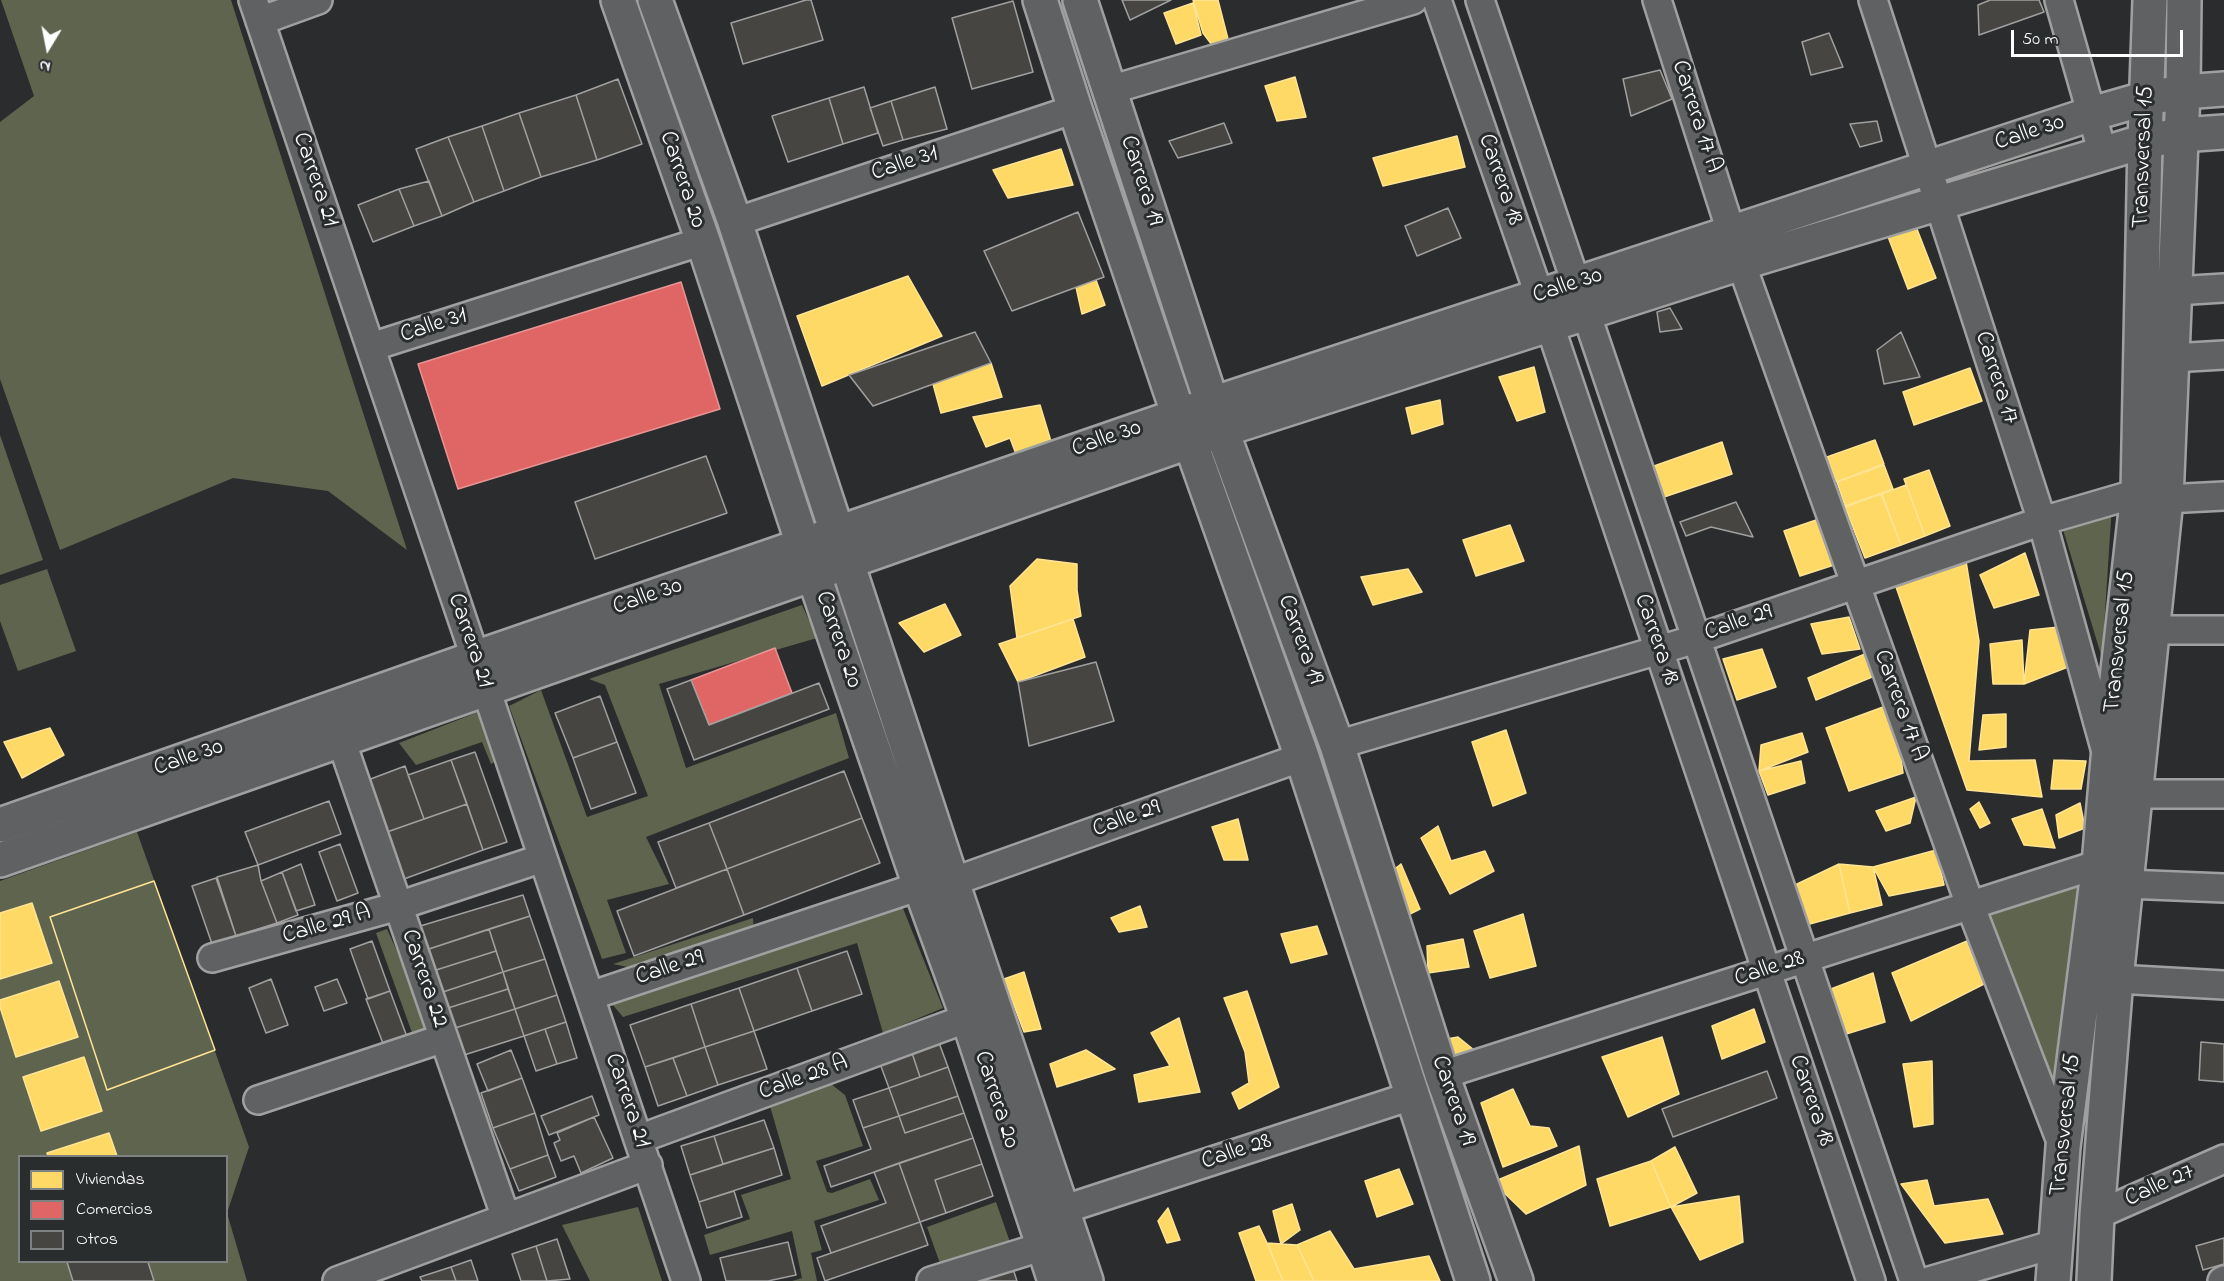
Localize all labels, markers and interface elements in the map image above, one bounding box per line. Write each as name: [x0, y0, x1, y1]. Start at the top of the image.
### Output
north arrow: [18, 18, 78, 78]
scale bar: [2014, 18, 2186, 56]
text: 50 m: [2022, 27, 2059, 53]
text: N: [37, 53, 52, 78]
street label: Carrera 17 A: [1663, 57, 1727, 177]
street label: Transversal 15: [2128, 85, 2162, 229]
street label: Calle 30: [1992, 109, 2068, 159]
street label: Carrera 20: [651, 128, 711, 232]
street label: Carrera 21: [284, 129, 344, 231]
street label: Carrera 18: [1470, 130, 1528, 230]
street label: Carrera 19: [1112, 132, 1168, 230]
street label: Calle 31: [868, 141, 942, 189]
street label: Calle 30: [1530, 262, 1606, 312]
street label: Calle 31: [397, 303, 471, 351]
street label: Carrera 17: [1967, 328, 2023, 428]
street label: Calle 30: [1069, 415, 1145, 465]
street label: Transversal 15: [2099, 569, 2143, 715]
street label: Calle 30: [610, 573, 686, 623]
street label: Carrera 20: [807, 588, 867, 692]
street label: Carrera 21: [439, 590, 499, 692]
street label: Carrera 18: [1626, 590, 1684, 690]
street label: Carrera 19: [1270, 591, 1328, 689]
street label: Calle 29: [1701, 599, 1777, 649]
street label: Carrera 17 A: [1866, 646, 1932, 766]
street label: Calle 30: [151, 734, 227, 784]
street label: Calle 29: [1089, 794, 1165, 846]
street label: Calle 29 A: [279, 900, 375, 952]
street label: Carrera 22: [393, 926, 453, 1032]
street label: Calle 29: [632, 944, 708, 994]
street label: Calle 28: [1731, 945, 1809, 995]
street label: Carrera 20: [966, 1048, 1024, 1152]
street label: Carrera 21: [596, 1050, 656, 1152]
street label: Calle 28 A: [756, 1050, 852, 1108]
street label: Carrera 18: [1781, 1051, 1839, 1151]
street label: Carrera 19: [1423, 1052, 1481, 1150]
street label: Transversal 15: [2045, 1052, 2089, 1198]
street label: Calle 28: [1198, 1128, 1276, 1178]
legend: [18, 1155, 228, 1263]
street label: Calle 27: [2121, 1159, 2199, 1215]
text: Viviendas: [76, 1167, 145, 1193]
text: Comercios: [76, 1197, 153, 1223]
text: Otros: [76, 1227, 118, 1253]

